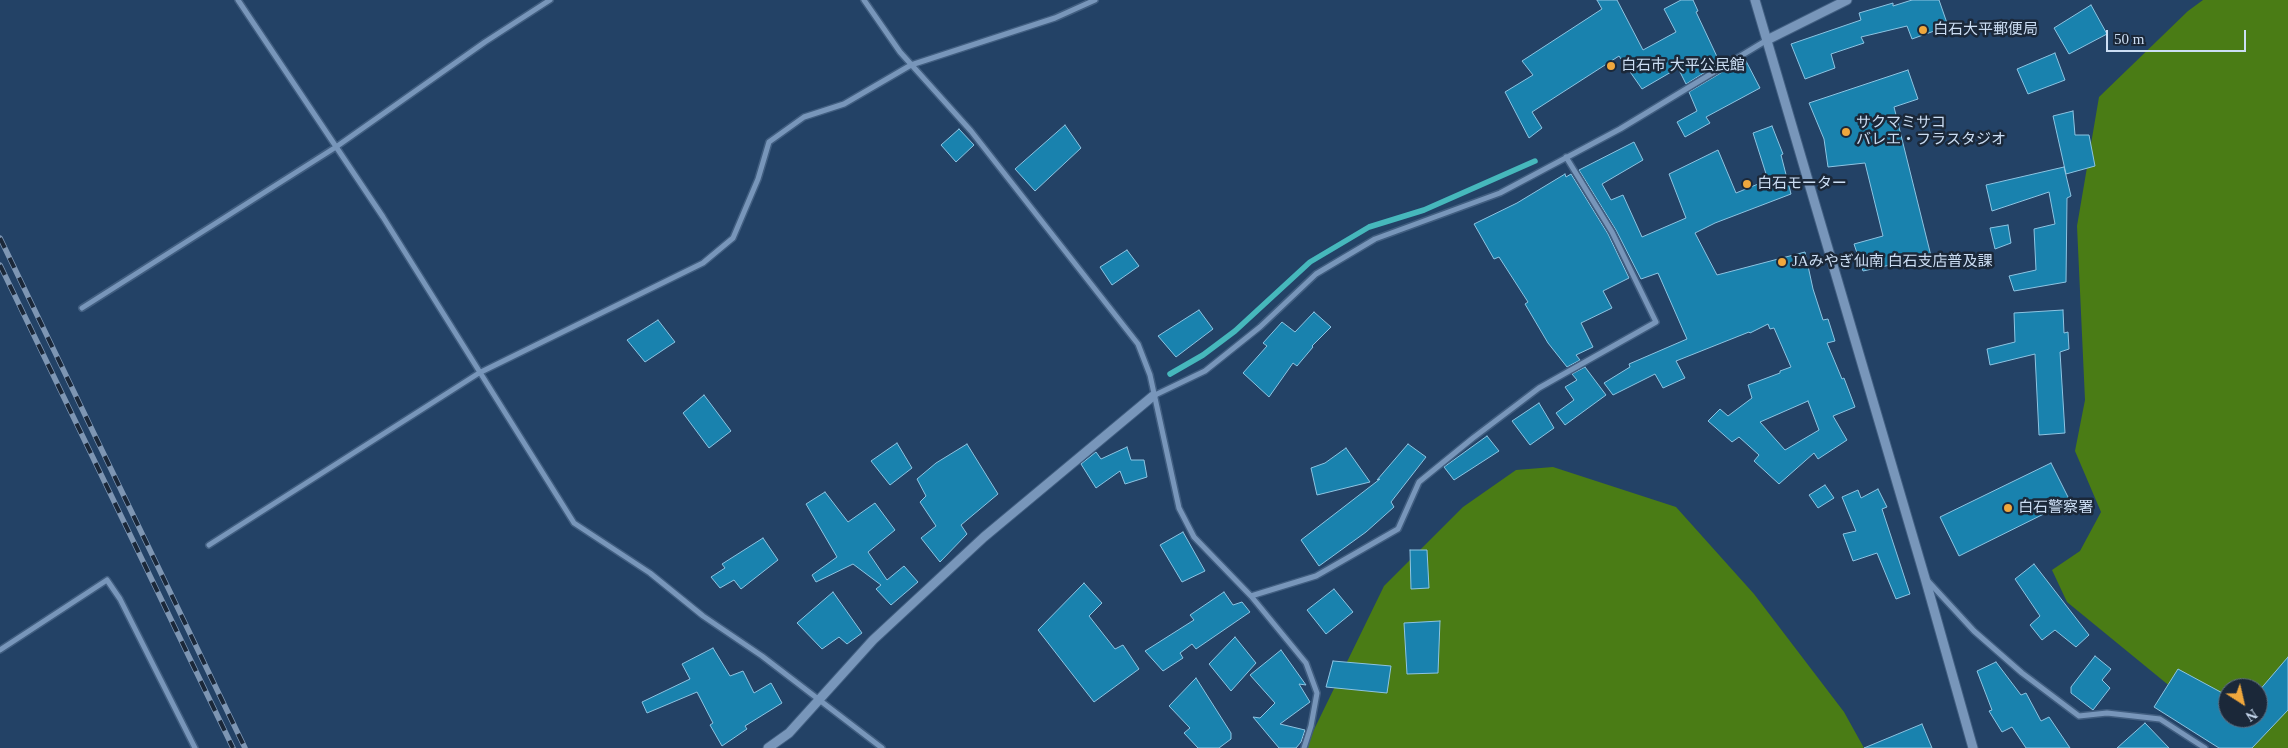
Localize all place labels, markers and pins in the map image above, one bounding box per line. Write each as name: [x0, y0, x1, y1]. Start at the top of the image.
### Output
place label: 白石大平郵便局: [1933, 21, 2038, 39]
marker: 白石大平郵便局: [1917, 24, 1929, 36]
place label: 白石市 大平公民館: [1621, 57, 1745, 75]
marker: 白石市 大平公民館: [1605, 60, 1617, 72]
place label: サクマミサコ バレエ・フラスタジオ: [1856, 114, 2006, 149]
marker: サクマミサコ バレエ・フラスタジオ: [1840, 126, 1852, 138]
place label: 白石モーター: [1757, 175, 1847, 193]
marker: 白石モーター: [1741, 178, 1753, 190]
place label: JAみやぎ仙南 白石支店普及課: [1792, 253, 1992, 271]
marker: JAみやぎ仙南 白石支店普及課: [1776, 256, 1788, 268]
place label: 白石警察署: [2018, 499, 2093, 517]
marker: 白石警察署: [2002, 502, 2014, 514]

